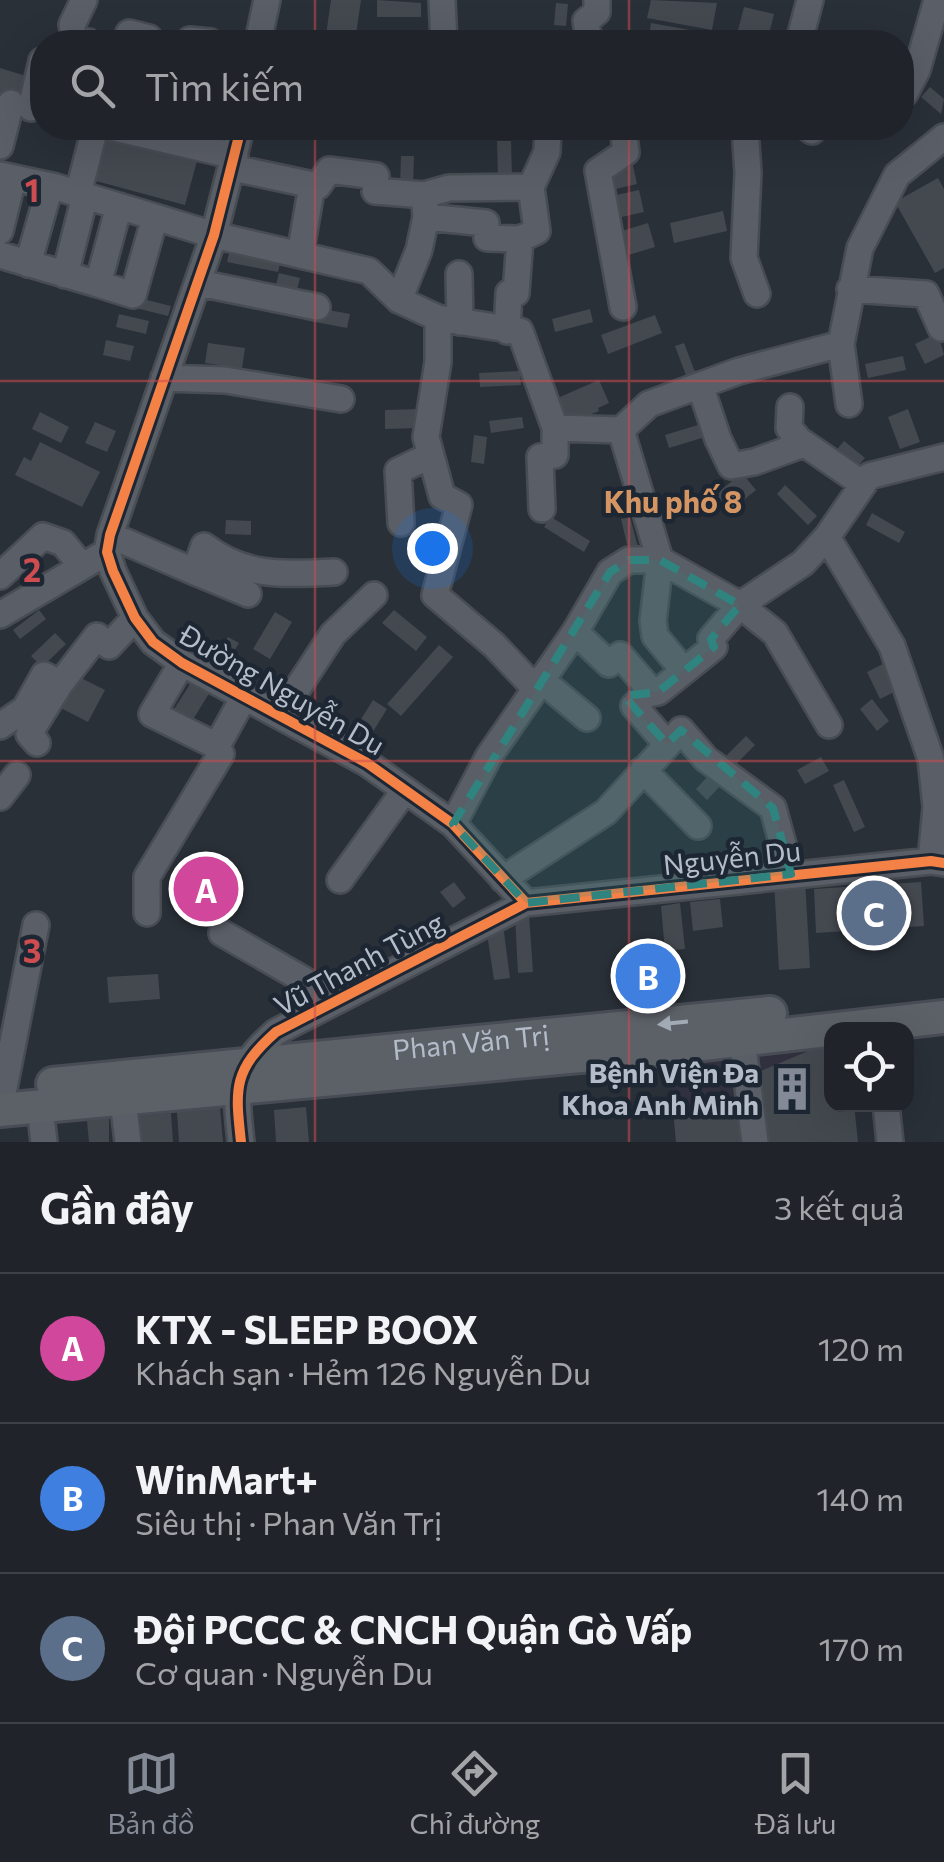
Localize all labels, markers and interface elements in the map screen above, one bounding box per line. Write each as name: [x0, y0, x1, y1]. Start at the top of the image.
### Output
search box: [30, 30, 914, 140]
icon: search: [65, 58, 120, 113]
text: Tìm kiếm: [145, 62, 304, 109]
text: 1: [25, 169, 39, 209]
district label: Khu phố 8: [604, 482, 742, 519]
your location: [407, 523, 458, 574]
text: 2: [23, 549, 41, 589]
street label: Đường Nguyễn Du: [173, 616, 391, 762]
street label: Nguyễn Du: [661, 833, 802, 881]
pin: A: [174, 852, 238, 926]
pin: C: [842, 876, 906, 950]
street label: Vũ Thanh Tùng: [268, 904, 449, 1022]
text: 3: [23, 930, 41, 970]
pin: B: [616, 938, 680, 1014]
one-way arrow: [656, 1015, 688, 1031]
street label: Phan Văn Trị: [391, 1017, 551, 1066]
map controls: [824, 1022, 914, 1112]
button: locate: [824, 1022, 914, 1112]
place label: Bệnh Viện Đa Khoa Anh Minh: [561, 1055, 759, 1121]
building icon: Bệnh Viện Đa Khoa Anh Minh: [768, 1065, 816, 1113]
text: Gần đây: [40, 1181, 194, 1233]
text: 3 kết quả: [774, 1187, 904, 1227]
text: KTX - SLEEP BOOX: [135, 1305, 478, 1352]
text: A: [61, 1328, 84, 1368]
text: 120 m: [818, 1328, 904, 1368]
text: Khách sạn · Hẻm 126 Nguyễn Du: [135, 1352, 591, 1392]
text: WinMart+: [135, 1455, 318, 1502]
text: B: [62, 1478, 83, 1518]
text: 140 m: [816, 1478, 904, 1518]
text: Siêu thị · Phan Văn Trị: [135, 1502, 442, 1542]
text: Đội PCCC & CNCH Quận Gò Vấp: [135, 1605, 692, 1652]
text: C: [62, 1628, 83, 1668]
text: 170 m: [819, 1628, 904, 1668]
text: Cơ quan · Nguyễn Du: [135, 1652, 433, 1692]
tab: Bản đồ: [108, 1746, 194, 1840]
tab: Chỉ đường: [410, 1746, 540, 1840]
tab: Đã lưu: [755, 1746, 836, 1840]

